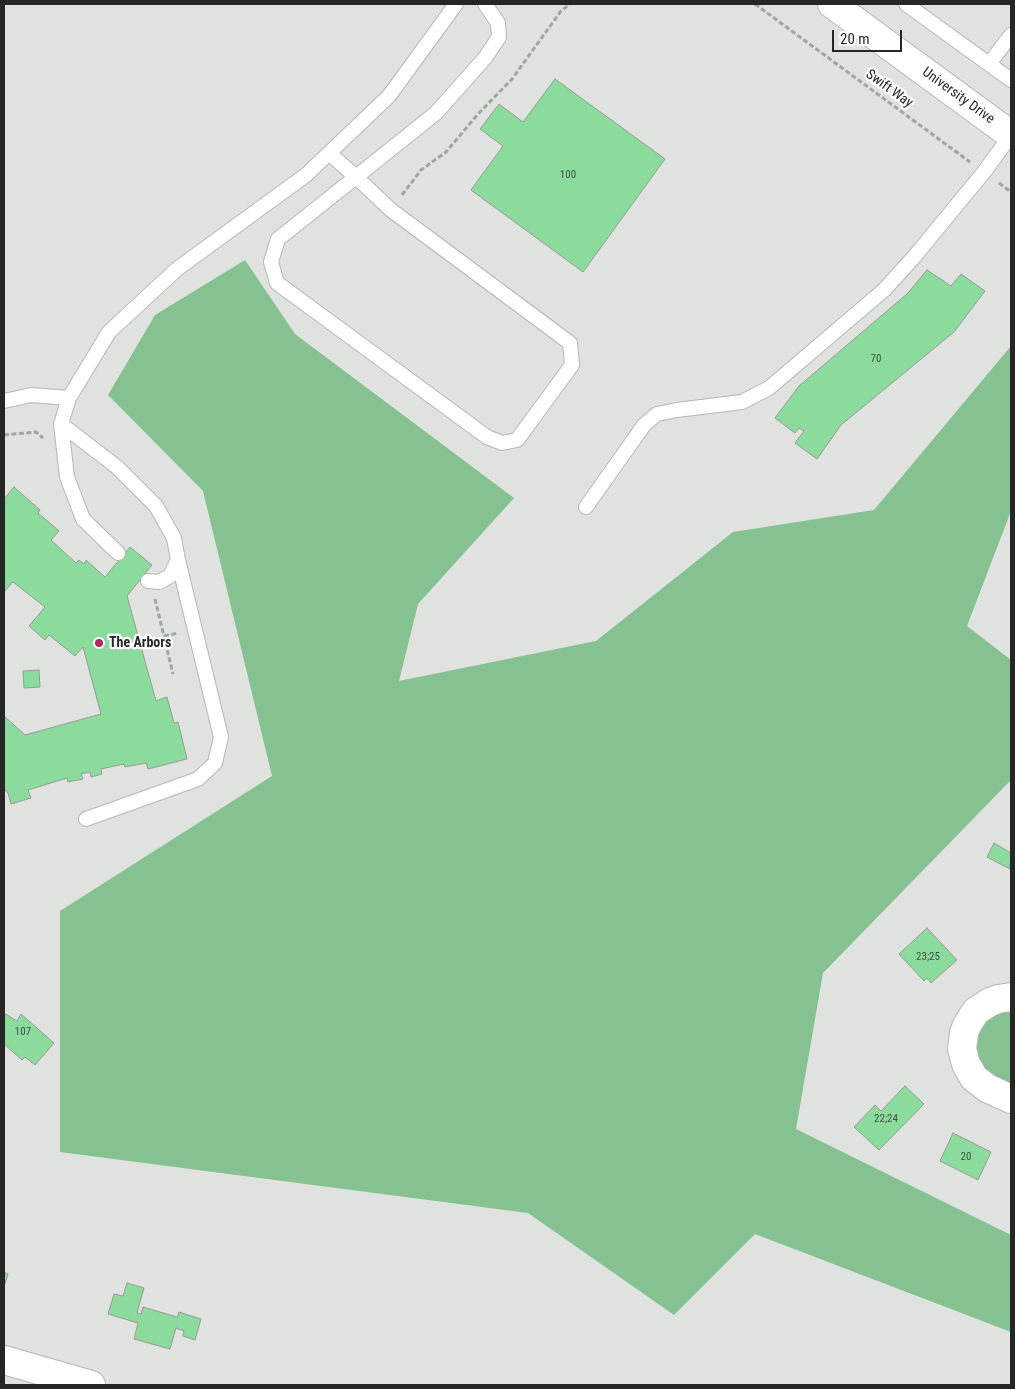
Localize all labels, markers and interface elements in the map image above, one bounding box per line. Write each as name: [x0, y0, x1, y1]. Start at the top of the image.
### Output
scale bar: [835, 20, 905, 52]
text: 20 m: [840, 30, 870, 48]
street label: University Drive: [919, 64, 997, 128]
street label: Swift Way: [862, 66, 916, 112]
house number: 100: [560, 168, 576, 182]
house number: 70: [871, 352, 881, 366]
place label: The Arbors: [109, 635, 171, 651]
marker: The Arbors: [93, 637, 105, 649]
house number: 23;25: [916, 950, 940, 964]
house number: 107: [15, 1025, 31, 1039]
house number: 22;24: [874, 1112, 898, 1126]
house number: 20: [961, 1150, 971, 1164]

